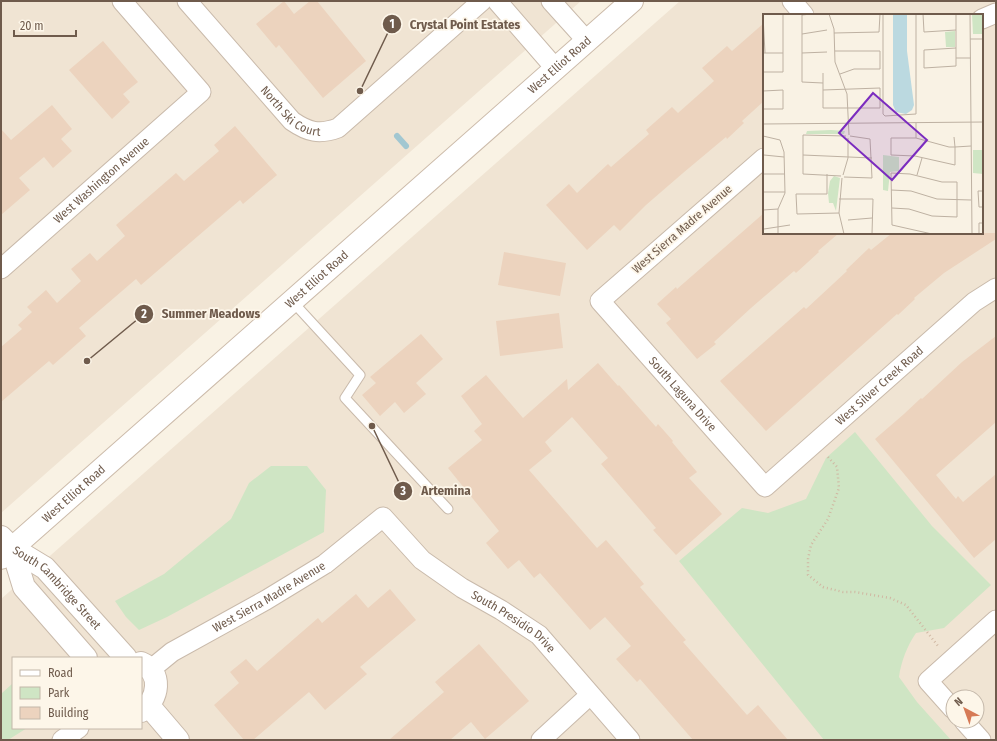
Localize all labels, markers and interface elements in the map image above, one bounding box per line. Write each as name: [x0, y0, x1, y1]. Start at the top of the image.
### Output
callout: Crystal Point Estates: [382, 11, 529, 36]
scale bar: [14, 12, 76, 38]
inset map: [763, 14, 983, 234]
text: 1: [389, 17, 395, 31]
text: Crystal Point Estates: [410, 17, 521, 32]
text: 20 m: [20, 19, 44, 33]
street label: West Elliot Road: [525, 33, 594, 97]
street label: North Ski Court: [258, 83, 321, 139]
street label: West Washington Avenue: [51, 134, 152, 226]
street label: West Sierra Madre Avenue: [629, 182, 735, 276]
street label: West Elliot Road: [282, 248, 351, 311]
callout: Summer Meadows: [134, 301, 269, 326]
text: Summer Meadows: [162, 306, 260, 321]
text: 2: [140, 307, 147, 321]
street label: West Silver Creek Road: [833, 343, 926, 428]
street label: South Laguna Drive: [646, 354, 719, 434]
street label: West Elliot Road: [39, 462, 108, 525]
callout: Artemina: [393, 478, 478, 503]
text: Artemina: [420, 483, 471, 498]
text: 3: [399, 484, 406, 498]
street label: South Cambridge Street: [10, 543, 104, 632]
street label: West Sierra Madre Avenue: [210, 559, 328, 635]
street label: South Presidio Drive: [469, 588, 558, 656]
legend: [12, 657, 142, 729]
text: Road: [48, 666, 73, 680]
text: Park: [48, 686, 70, 700]
north arrow: [945, 689, 985, 729]
text: N: [952, 695, 966, 709]
text: Building: [48, 706, 89, 720]

